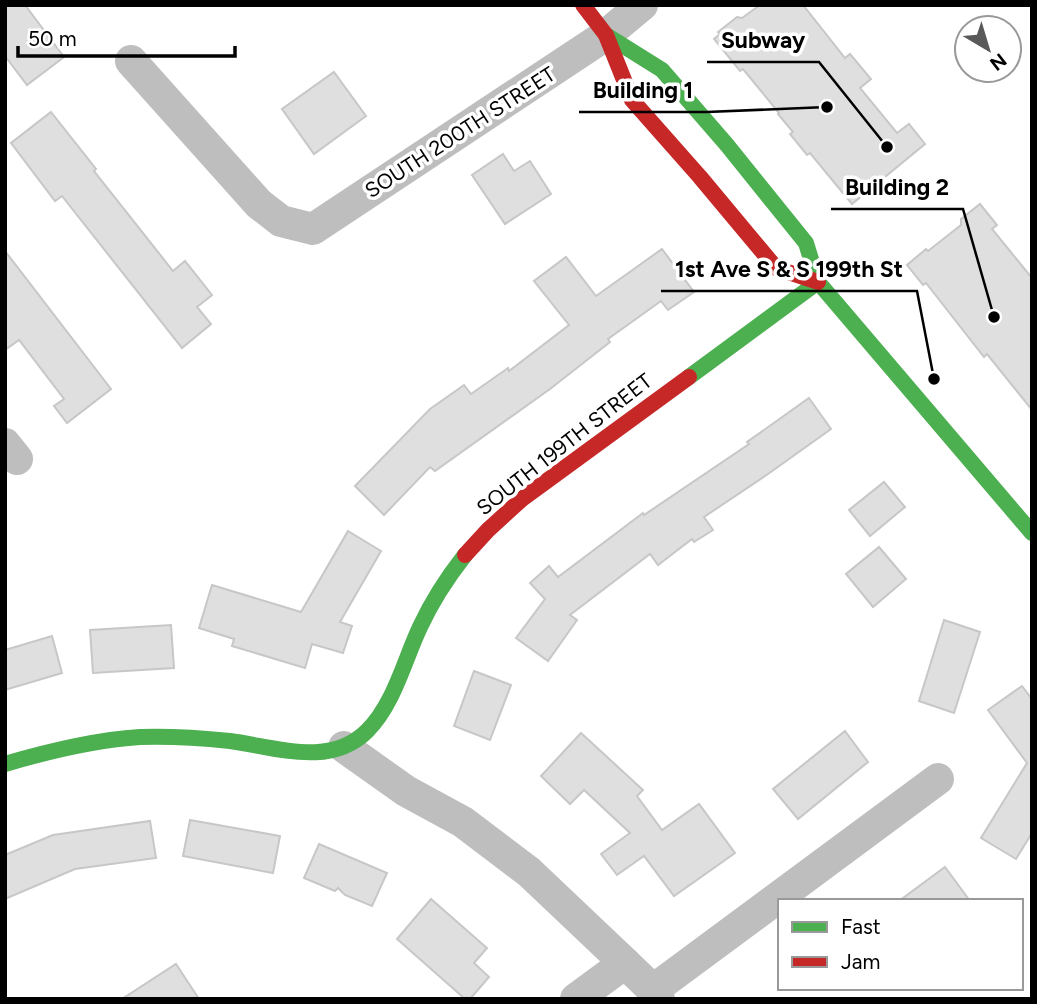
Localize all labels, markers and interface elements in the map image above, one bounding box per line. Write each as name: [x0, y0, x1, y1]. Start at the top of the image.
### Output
scale bar: [18, 14, 234, 58]
north arrow: [953, 14, 1023, 84]
callout: Subway: [707, 18, 819, 62]
text: 50 m: [28, 26, 77, 51]
text: Subway: [721, 26, 806, 54]
text: N: [985, 48, 1011, 76]
street label: SOUTH 200TH STREET: [360, 61, 560, 203]
callout: Building 1: [579, 68, 707, 112]
text: Building 1: [593, 76, 693, 104]
callout: Building 2: [831, 165, 963, 209]
text: Building 2: [845, 173, 949, 201]
callout: 1st Ave S & S 199th St: [661, 247, 917, 291]
text: 1st Ave S & S 199th St: [675, 255, 903, 283]
street label: SOUTH 199TH STREET: [471, 368, 657, 520]
legend: [778, 899, 1023, 990]
text: Fast: [841, 914, 881, 939]
text: Jam: [841, 949, 880, 974]

